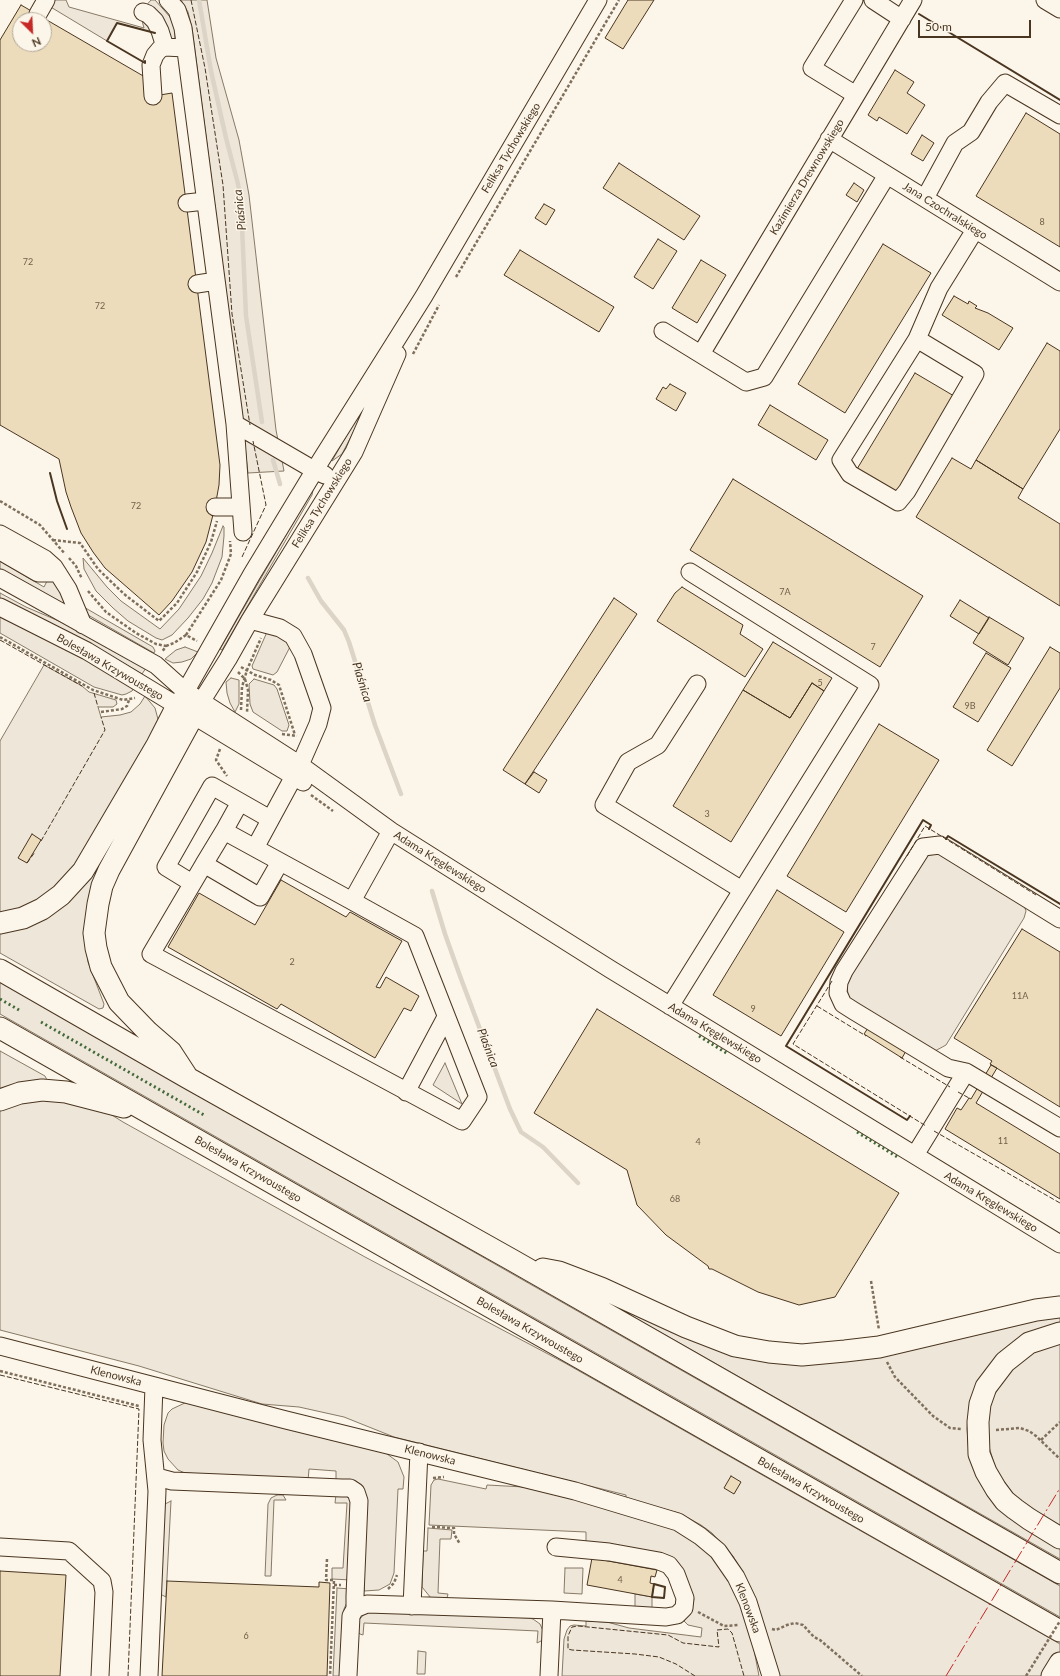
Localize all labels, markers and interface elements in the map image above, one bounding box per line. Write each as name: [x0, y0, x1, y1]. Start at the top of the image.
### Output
north arrow: [12, 12, 52, 52]
scale bar: [920, 12, 1033, 38]
text: 50 m: [925, 19, 952, 34]
text: N: [30, 35, 43, 50]
street label: Feliksa Tychowskiego: [479, 100, 543, 196]
street label: Kazimierza Drewnowskiego: [767, 117, 847, 237]
street label: Jana Czochralskiego: [900, 180, 990, 242]
water label: Piaśnica: [231, 189, 249, 231]
house number: 8: [1039, 217, 1045, 227]
house number: 72: [23, 257, 33, 267]
house number: 72: [95, 301, 105, 311]
street label: Feliksa Tychowskiego: [289, 456, 355, 550]
house number: 72: [131, 501, 141, 511]
house number: 7A: [779, 587, 791, 597]
street label: Bolesława Krzywoustego: [54, 631, 166, 703]
house number: 7: [870, 642, 876, 652]
water label: Piaśnica: [349, 660, 375, 704]
house number: 5: [817, 678, 823, 688]
house number: 9B: [964, 701, 976, 711]
house number: 3: [704, 809, 710, 819]
street label: Adama Kręglewskiego: [391, 828, 489, 896]
house number: 2: [289, 957, 295, 967]
house number: 11A: [1012, 991, 1028, 1001]
street label: Adama Kręglewskiego: [666, 1000, 764, 1066]
house number: 9: [750, 1004, 756, 1014]
water label: Piaśnica: [474, 1026, 502, 1070]
street label: Bolesława Krzywoustego: [192, 1133, 304, 1205]
house number: 11: [998, 1136, 1008, 1146]
house number: 4: [695, 1137, 701, 1147]
street label: Adama Kręglewskiego: [942, 1169, 1040, 1235]
house number: 68: [670, 1194, 680, 1204]
street label: Bolesława Krzywoustego: [474, 1294, 586, 1366]
street label: Klenowska: [89, 1363, 143, 1389]
street label: Klenowska: [403, 1442, 457, 1468]
street label: Bolesława Krzywoustego: [755, 1454, 867, 1526]
house number: 4: [617, 1575, 623, 1585]
street label: Klenowska: [732, 1581, 764, 1635]
house number: 6: [243, 1631, 249, 1641]

